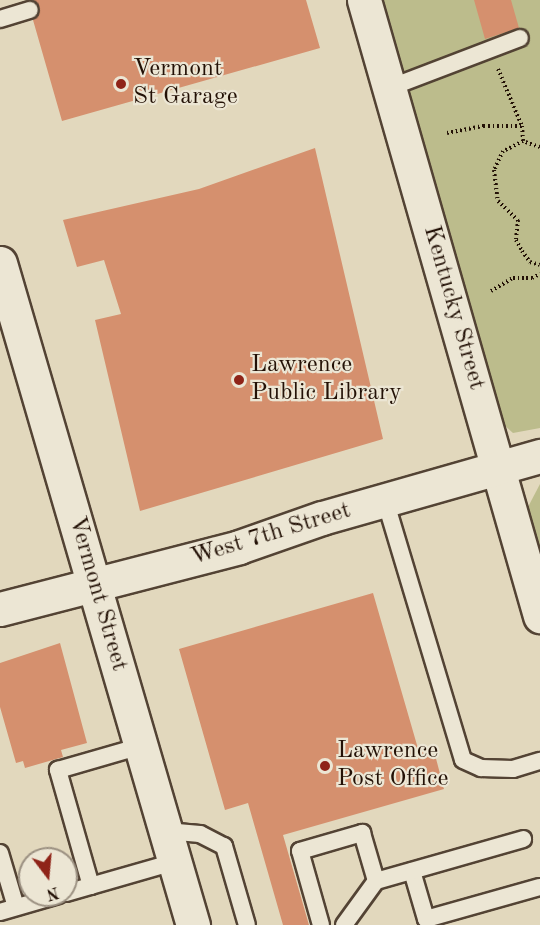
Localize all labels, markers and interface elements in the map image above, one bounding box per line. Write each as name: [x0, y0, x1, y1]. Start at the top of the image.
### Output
place label: Vermont St Garage: [133, 56, 238, 112]
marker: Vermont St Garage: [114, 77, 128, 91]
street label: Kentucky Street: [416, 223, 490, 393]
place label: Lawrence Public Library: [251, 352, 402, 408]
marker: Lawrence Public Library: [232, 373, 246, 387]
street label: West 7th Street: [188, 497, 354, 573]
street label: Vermont Street: [61, 513, 133, 675]
place label: Lawrence Post Office: [337, 738, 448, 794]
marker: Lawrence Post Office: [318, 759, 332, 773]
north arrow: [18, 847, 78, 907]
text: N: [44, 883, 61, 902]

